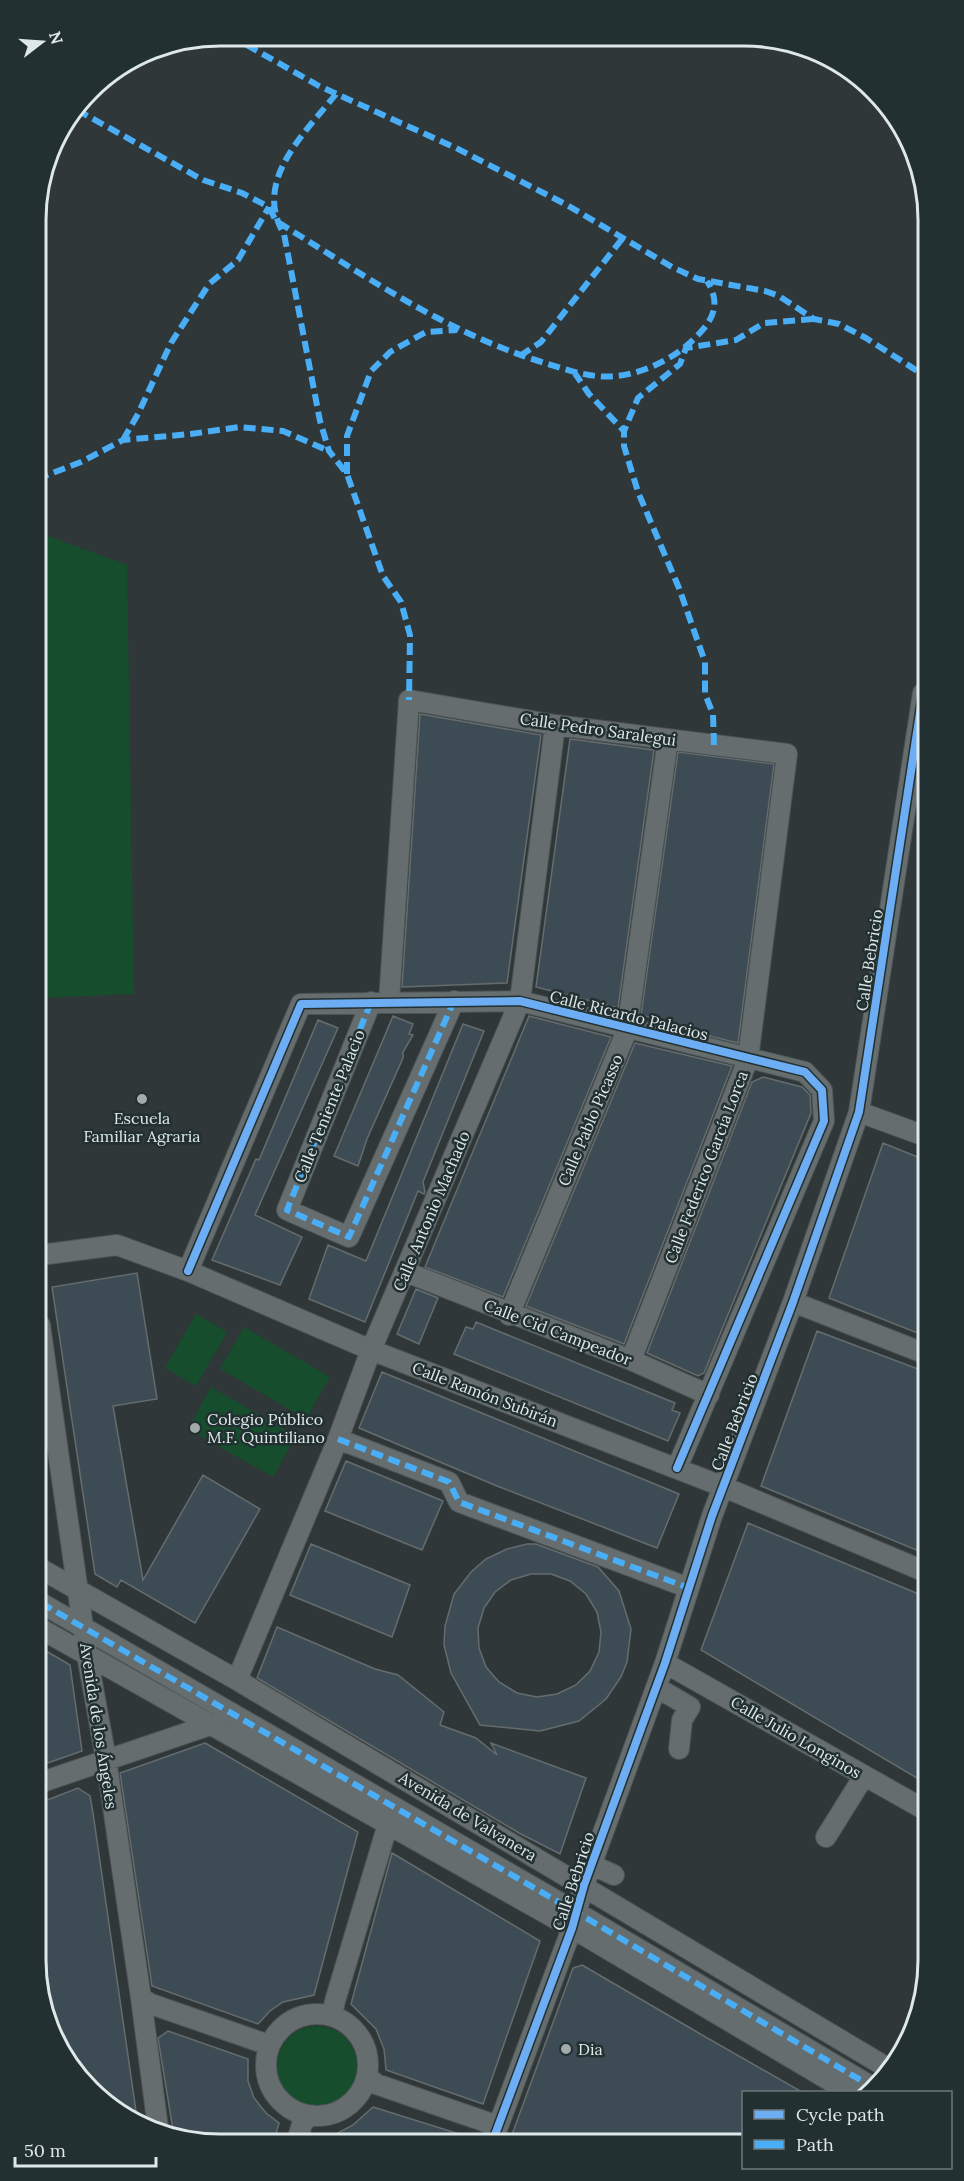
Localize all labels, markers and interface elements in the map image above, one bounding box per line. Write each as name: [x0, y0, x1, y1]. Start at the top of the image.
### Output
north arrow: [12, 12, 72, 72]
text: N: [45, 29, 68, 46]
street label: Calle Pedro Saralegui: [519, 708, 677, 750]
street label: Calle Bebricio: [851, 908, 887, 1012]
street label: Calle Ricardo Palacios: [548, 986, 710, 1044]
street label: Calle Teniente Palacio: [289, 1026, 369, 1186]
street label: Calle Pablo Picasso: [553, 1051, 627, 1189]
street label: Calle Federico García Lorca: [660, 1068, 752, 1266]
marker: Escuela Familiar Agraria: [135, 1092, 149, 1106]
place label: Escuela Familiar Agraria: [83, 1108, 201, 1146]
street label: Calle Antonio Machado: [388, 1128, 474, 1294]
street label: Calle Cid Campeador: [481, 1295, 635, 1369]
street label: Calle Ramón Subirán: [410, 1357, 561, 1431]
street label: Calle Bebricio: [706, 1370, 762, 1474]
place label: Colegio Público M.F. Quintiliano: [207, 1409, 325, 1447]
marker: Colegio Público M.F. Quintiliano: [188, 1421, 202, 1435]
street label: Avenida de los Ángeles: [76, 1640, 122, 1811]
street label: Calle Julio Longinos: [727, 1691, 865, 1783]
street label: Avenida de Valvanera: [395, 1766, 541, 1865]
street label: Calle Bebricio: [548, 1829, 598, 1933]
place label: Dia: [578, 2039, 603, 2059]
marker: Dia: [559, 2042, 573, 2056]
legend: [742, 2091, 952, 2169]
text: Cycle path: [796, 2103, 885, 2126]
scale bar: [15, 2130, 156, 2168]
text: Path: [796, 2133, 834, 2156]
text: 50 m: [24, 2139, 66, 2162]

